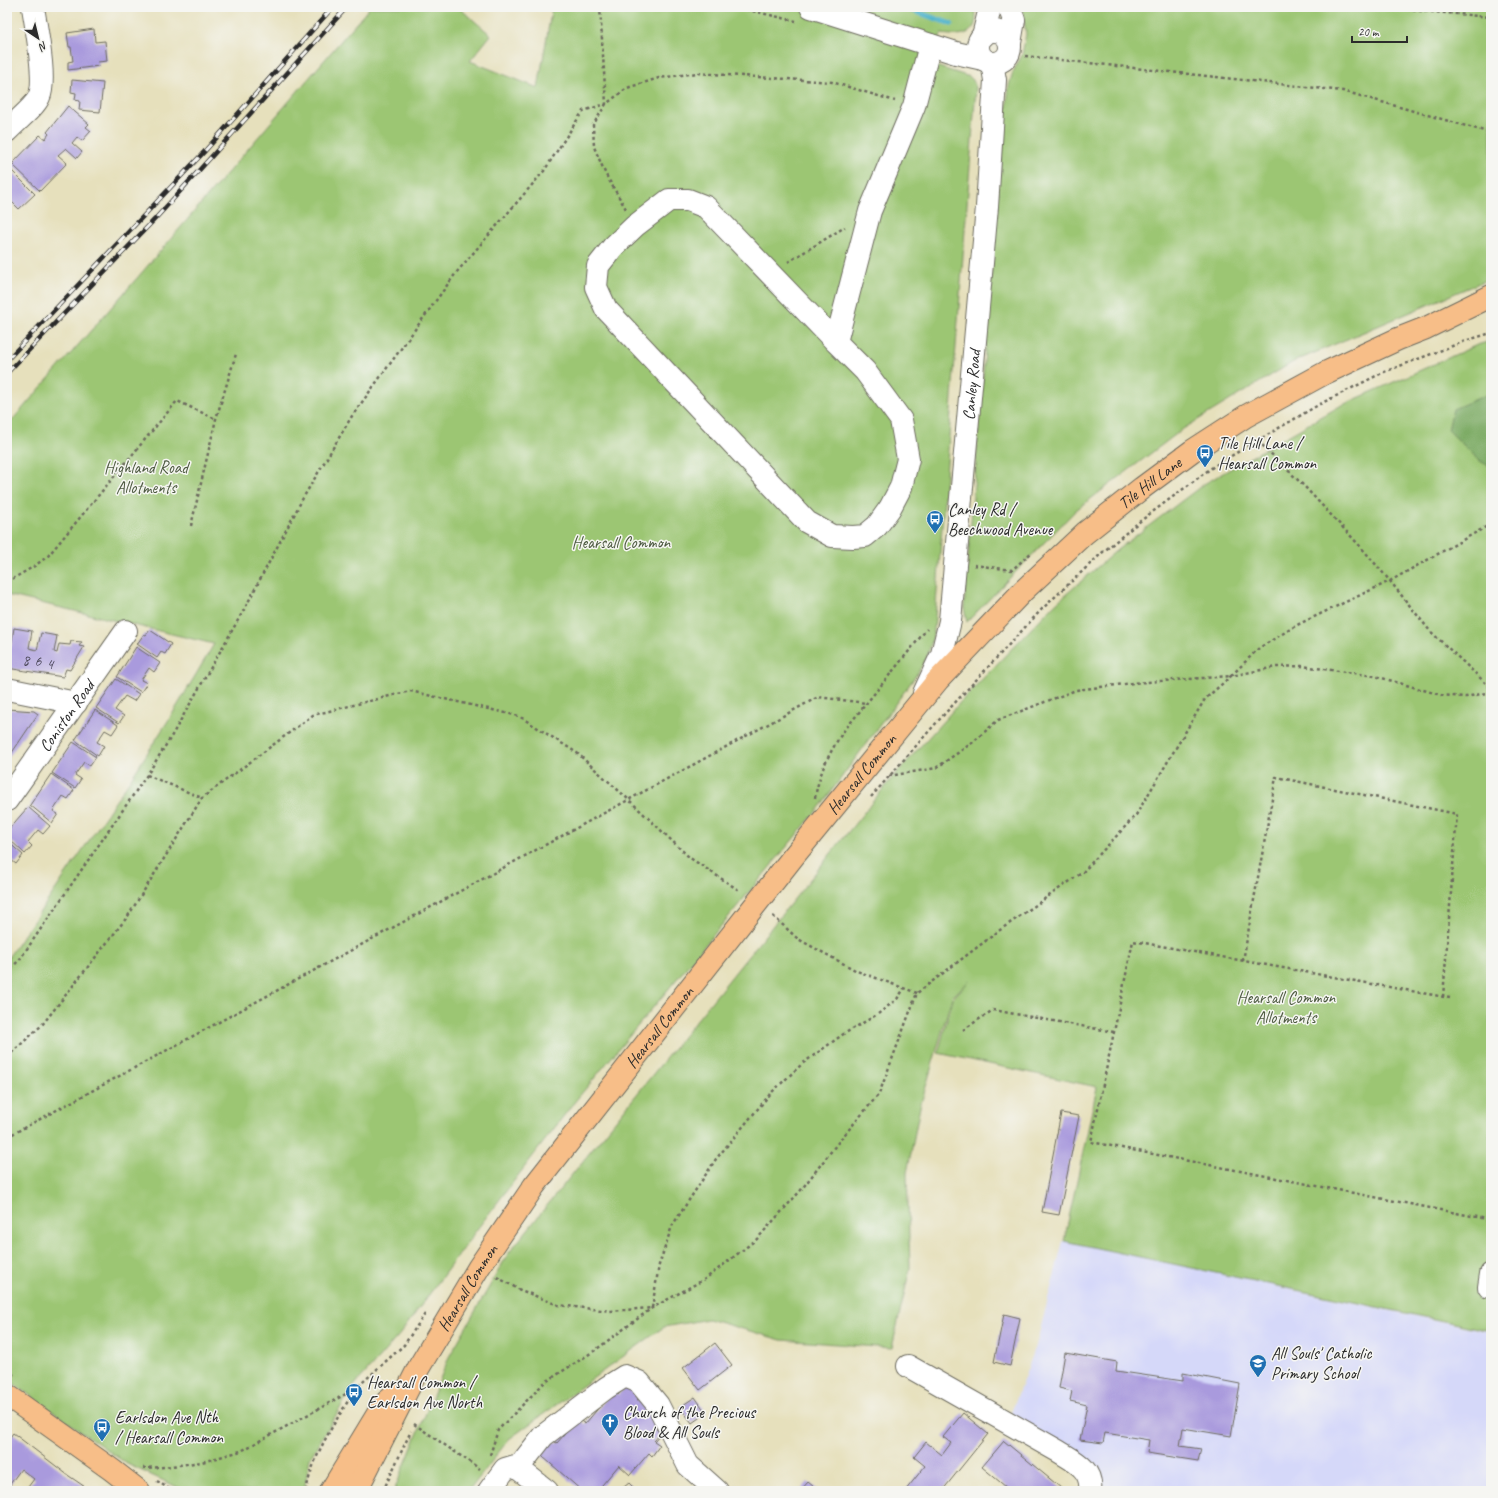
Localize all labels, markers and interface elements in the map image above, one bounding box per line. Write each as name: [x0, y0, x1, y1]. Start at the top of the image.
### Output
north arrow: [18, 18, 58, 58]
scale bar: [1352, 18, 1407, 44]
text: 20 m: [1358, 24, 1380, 40]
text: N: [35, 39, 51, 55]
street label: Canley Road: [958, 346, 985, 421]
place label: Tile Hill Lane / Hearsall Common: [1218, 433, 1318, 474]
bus stop icon: Tile Hill Lane / Hearsall Common: [1195, 443, 1215, 468]
street label: Tile Hill Lane: [1114, 451, 1187, 513]
park label: Highland Road Allotments: [104, 457, 190, 498]
place label: Canley Rd / Beechwood Avenue: [948, 499, 1054, 540]
bus stop icon: Canley Rd / Beechwood Avenue: [925, 509, 945, 534]
park label: Hearsall Common: [572, 532, 671, 553]
house number: 8: [23, 651, 31, 670]
house number: 6: [35, 652, 43, 671]
house number: 4: [47, 655, 55, 674]
street label: Coniston Road: [34, 673, 101, 756]
street label: Hearsall Common: [822, 728, 901, 818]
street label: Hearsall Common: [621, 981, 699, 1072]
park label: Hearsall Common Allotments: [1237, 987, 1336, 1028]
street label: Hearsall Common: [432, 1239, 503, 1335]
place label: All Souls' Catholic Primary School: [1271, 1343, 1372, 1384]
school or university icon: All Souls' Catholic Primary School: [1248, 1353, 1268, 1378]
place label: Hearsall Common / Earlsdon Ave North: [367, 1372, 482, 1413]
bus stop icon: Hearsall Common / Earlsdon Ave North: [344, 1382, 364, 1407]
place label: Church of the Precious Blood & All Souls: [623, 1402, 757, 1443]
place label: Earlsdon Ave Nth / Hearsall Common: [115, 1407, 224, 1448]
church icon: Church of the Precious Blood & All Souls: [600, 1412, 620, 1437]
bus stop icon: Earlsdon Ave Nth / Hearsall Common: [92, 1417, 112, 1442]

